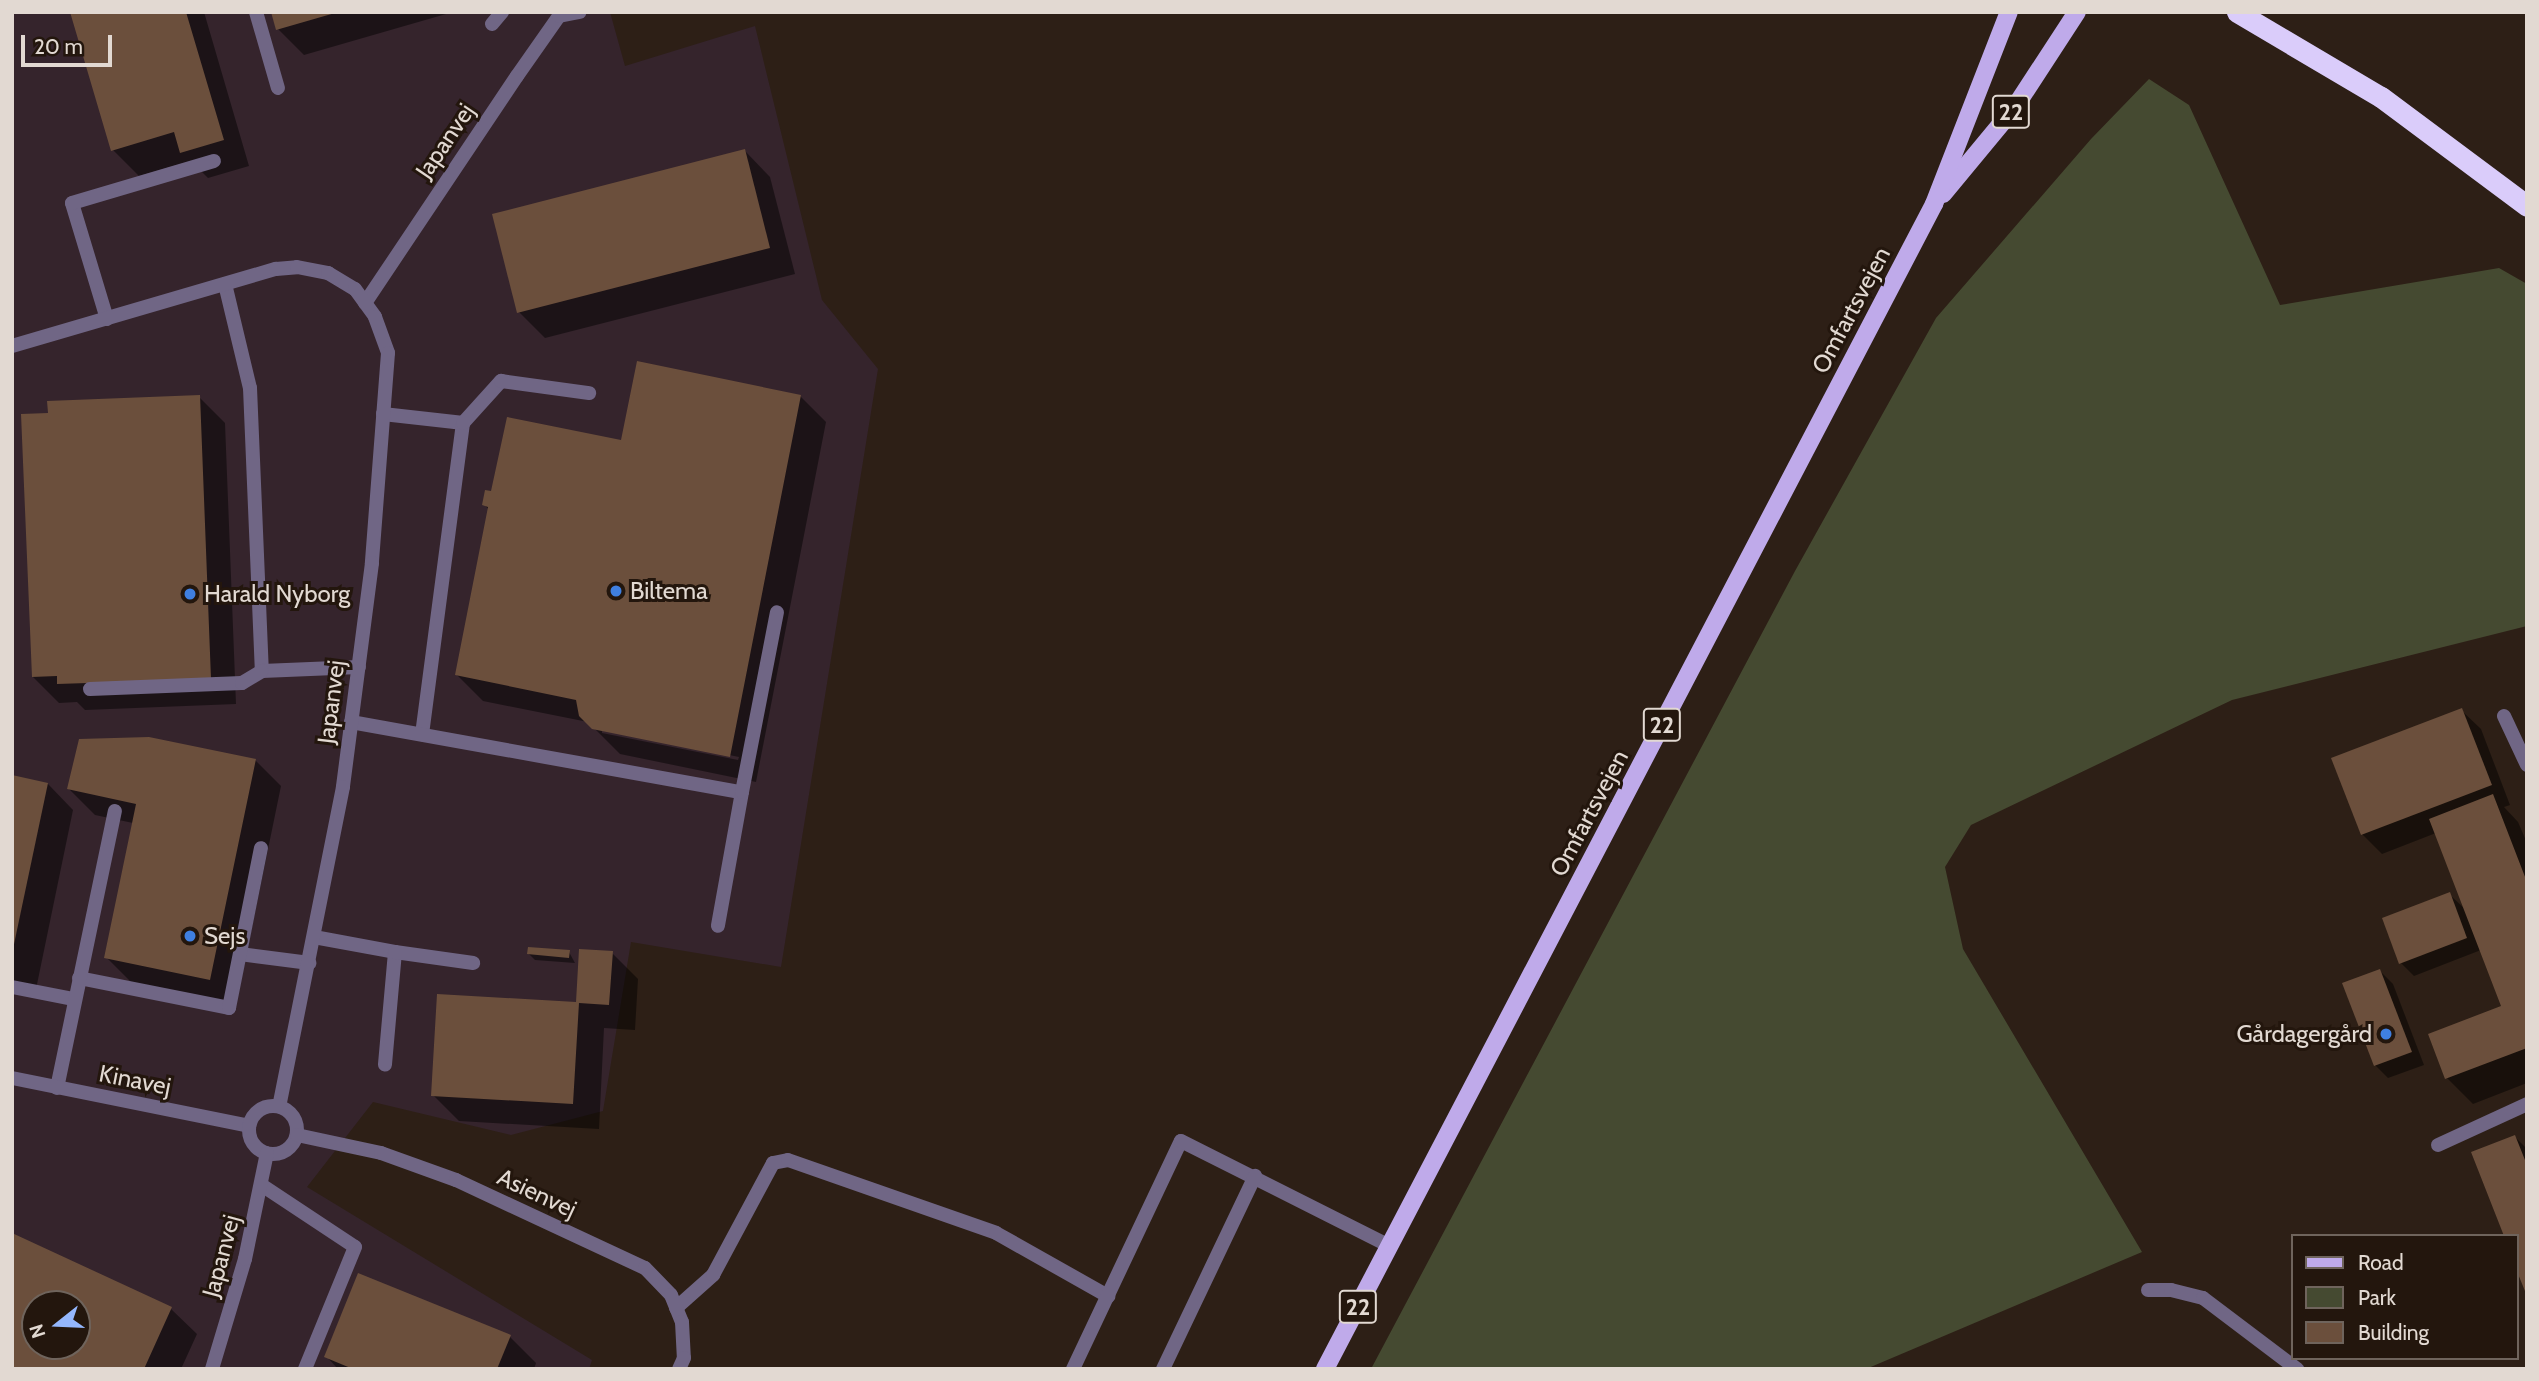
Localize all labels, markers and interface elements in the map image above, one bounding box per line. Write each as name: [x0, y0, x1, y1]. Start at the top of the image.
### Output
scale bar: [24, 21, 116, 65]
text: 20 m: [34, 34, 83, 59]
road number: 22: [1992, 92, 2030, 132]
street label: Japanvej: [409, 98, 481, 184]
street label: Omfartsvejen: [1806, 242, 1896, 378]
place label: Biltema: [630, 577, 708, 605]
place label: Harald Nyborg: [204, 580, 350, 608]
marker: Biltema: [608, 583, 624, 599]
marker: Harald Nyborg: [182, 586, 198, 602]
street label: Japanvej: [312, 658, 350, 746]
road number: 22: [1643, 706, 1681, 744]
street label: Omfartsvejen: [1544, 745, 1634, 881]
place label: Sejs: [204, 922, 245, 950]
marker: Sejs: [182, 928, 198, 944]
place label: Gårdagergård: [2236, 1020, 2372, 1048]
marker: Gårdagergård: [2378, 1026, 2394, 1042]
street label: Kinavej: [97, 1059, 173, 1101]
street label: Asienvej: [493, 1162, 581, 1224]
street label: Japanvej: [196, 1212, 246, 1300]
legend: [2290, 1234, 2518, 1360]
text: Road: [2358, 1250, 2404, 1275]
text: Park: [2358, 1285, 2396, 1310]
road number: 22: [1339, 1288, 1377, 1326]
north arrow: [21, 1290, 91, 1360]
text: Building: [2358, 1320, 2429, 1345]
text: N: [24, 1321, 50, 1341]

